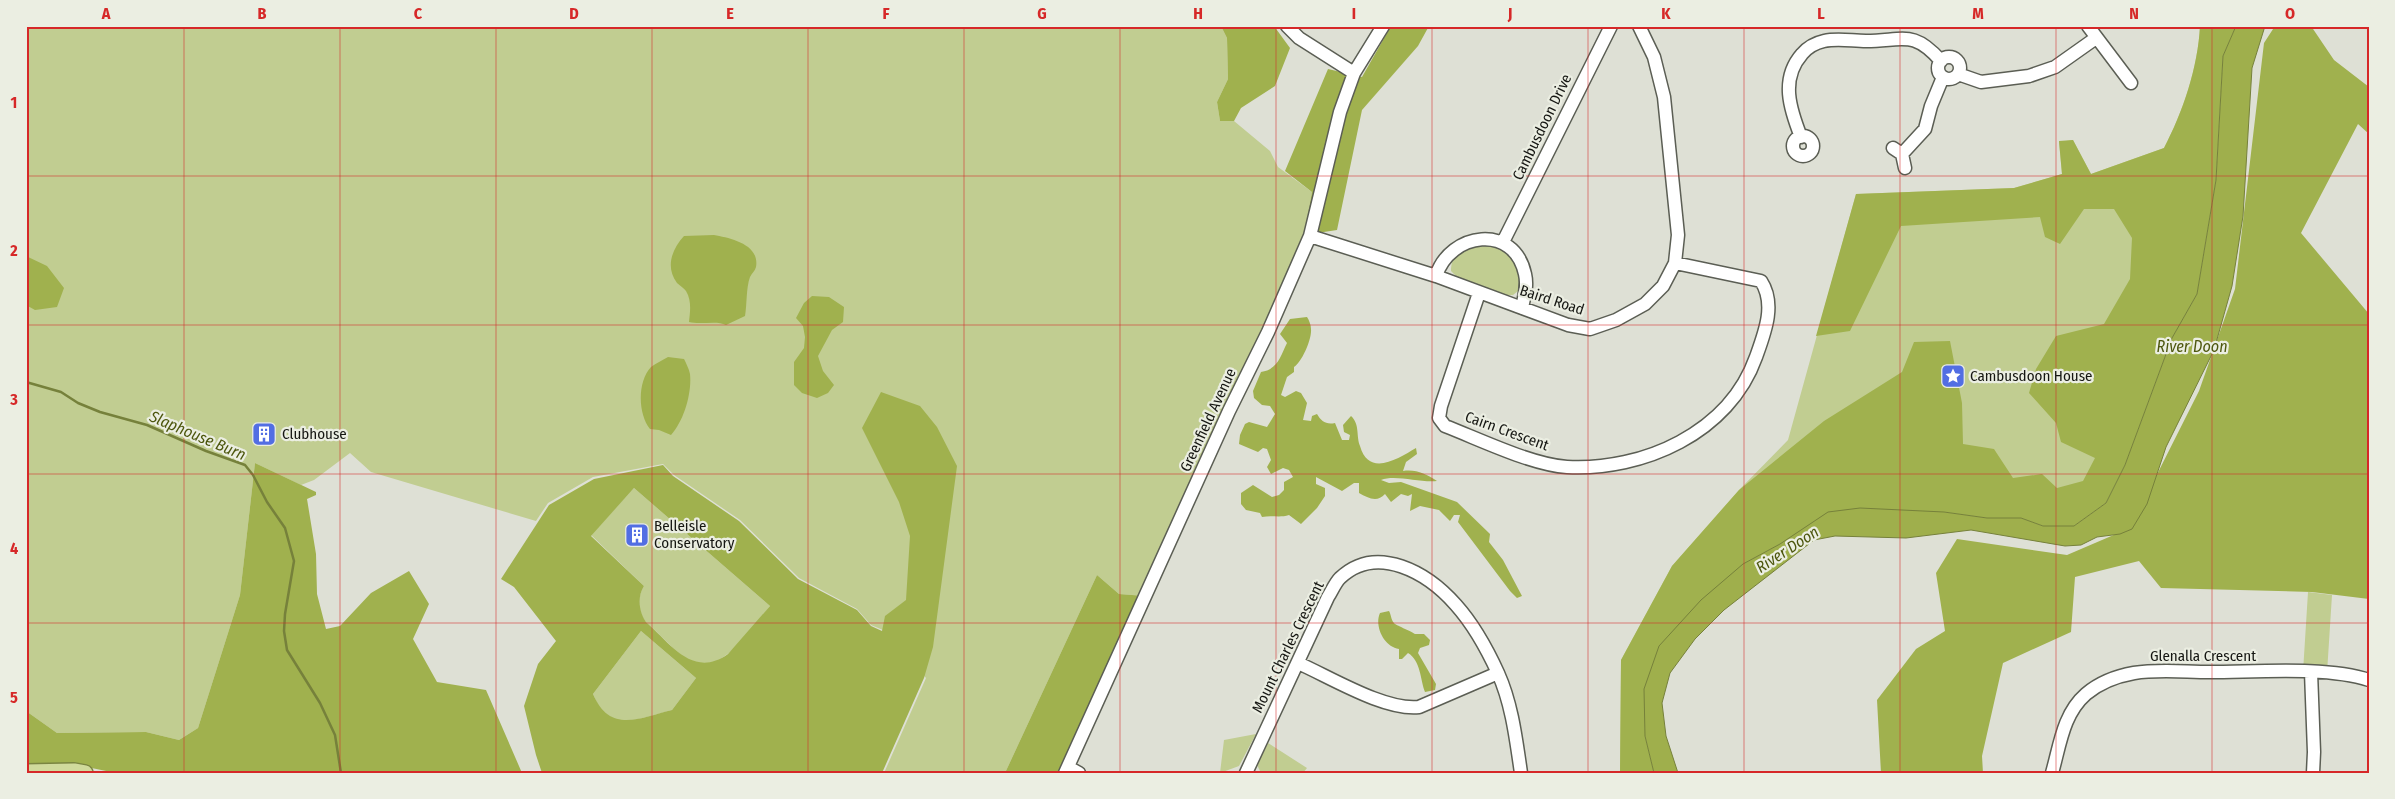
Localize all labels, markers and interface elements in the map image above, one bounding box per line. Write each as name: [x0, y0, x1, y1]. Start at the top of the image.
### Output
text: A: [101, 4, 111, 23]
text: B: [258, 4, 267, 23]
text: C: [414, 4, 423, 23]
text: D: [569, 4, 579, 23]
text: E: [726, 4, 734, 23]
text: F: [882, 4, 890, 23]
text: G: [1037, 4, 1047, 23]
text: H: [1193, 4, 1203, 23]
text: I: [1352, 4, 1356, 23]
text: J: [1507, 4, 1512, 23]
text: K: [1661, 4, 1671, 23]
text: L: [1817, 4, 1825, 23]
text: M: [1972, 4, 1984, 23]
text: N: [2129, 4, 2139, 23]
text: O: [2285, 4, 2295, 23]
street label: Cambusdoon Drive: [1509, 71, 1575, 183]
text: 1: [11, 93, 17, 112]
text: 2: [9, 241, 18, 260]
street label: Baird Road: [1517, 281, 1587, 319]
water label: River Doon: [2156, 337, 2228, 356]
place icon: Cambusdoon House: [1940, 363, 1966, 389]
street label: Greenfield Avenue: [1176, 365, 1240, 475]
place label: Cambusdoon House: [1970, 367, 2092, 385]
text: 3: [9, 390, 18, 409]
water label: Slaphouse Burn: [146, 406, 249, 464]
street label: Cairn Crescent: [1463, 408, 1551, 454]
building icon: Clubhouse: [251, 421, 277, 447]
place label: Clubhouse: [282, 425, 347, 443]
place label: Belleisle Conservatory: [654, 517, 735, 552]
building icon: Belleisle Conservatory: [624, 522, 650, 548]
water label: River Doon: [1752, 522, 1822, 577]
text: 4: [10, 539, 18, 558]
street label: Mount Charles Crescent: [1248, 578, 1328, 716]
street label: Glenalla Crescent: [2150, 647, 2256, 665]
text: 5: [10, 688, 18, 707]

